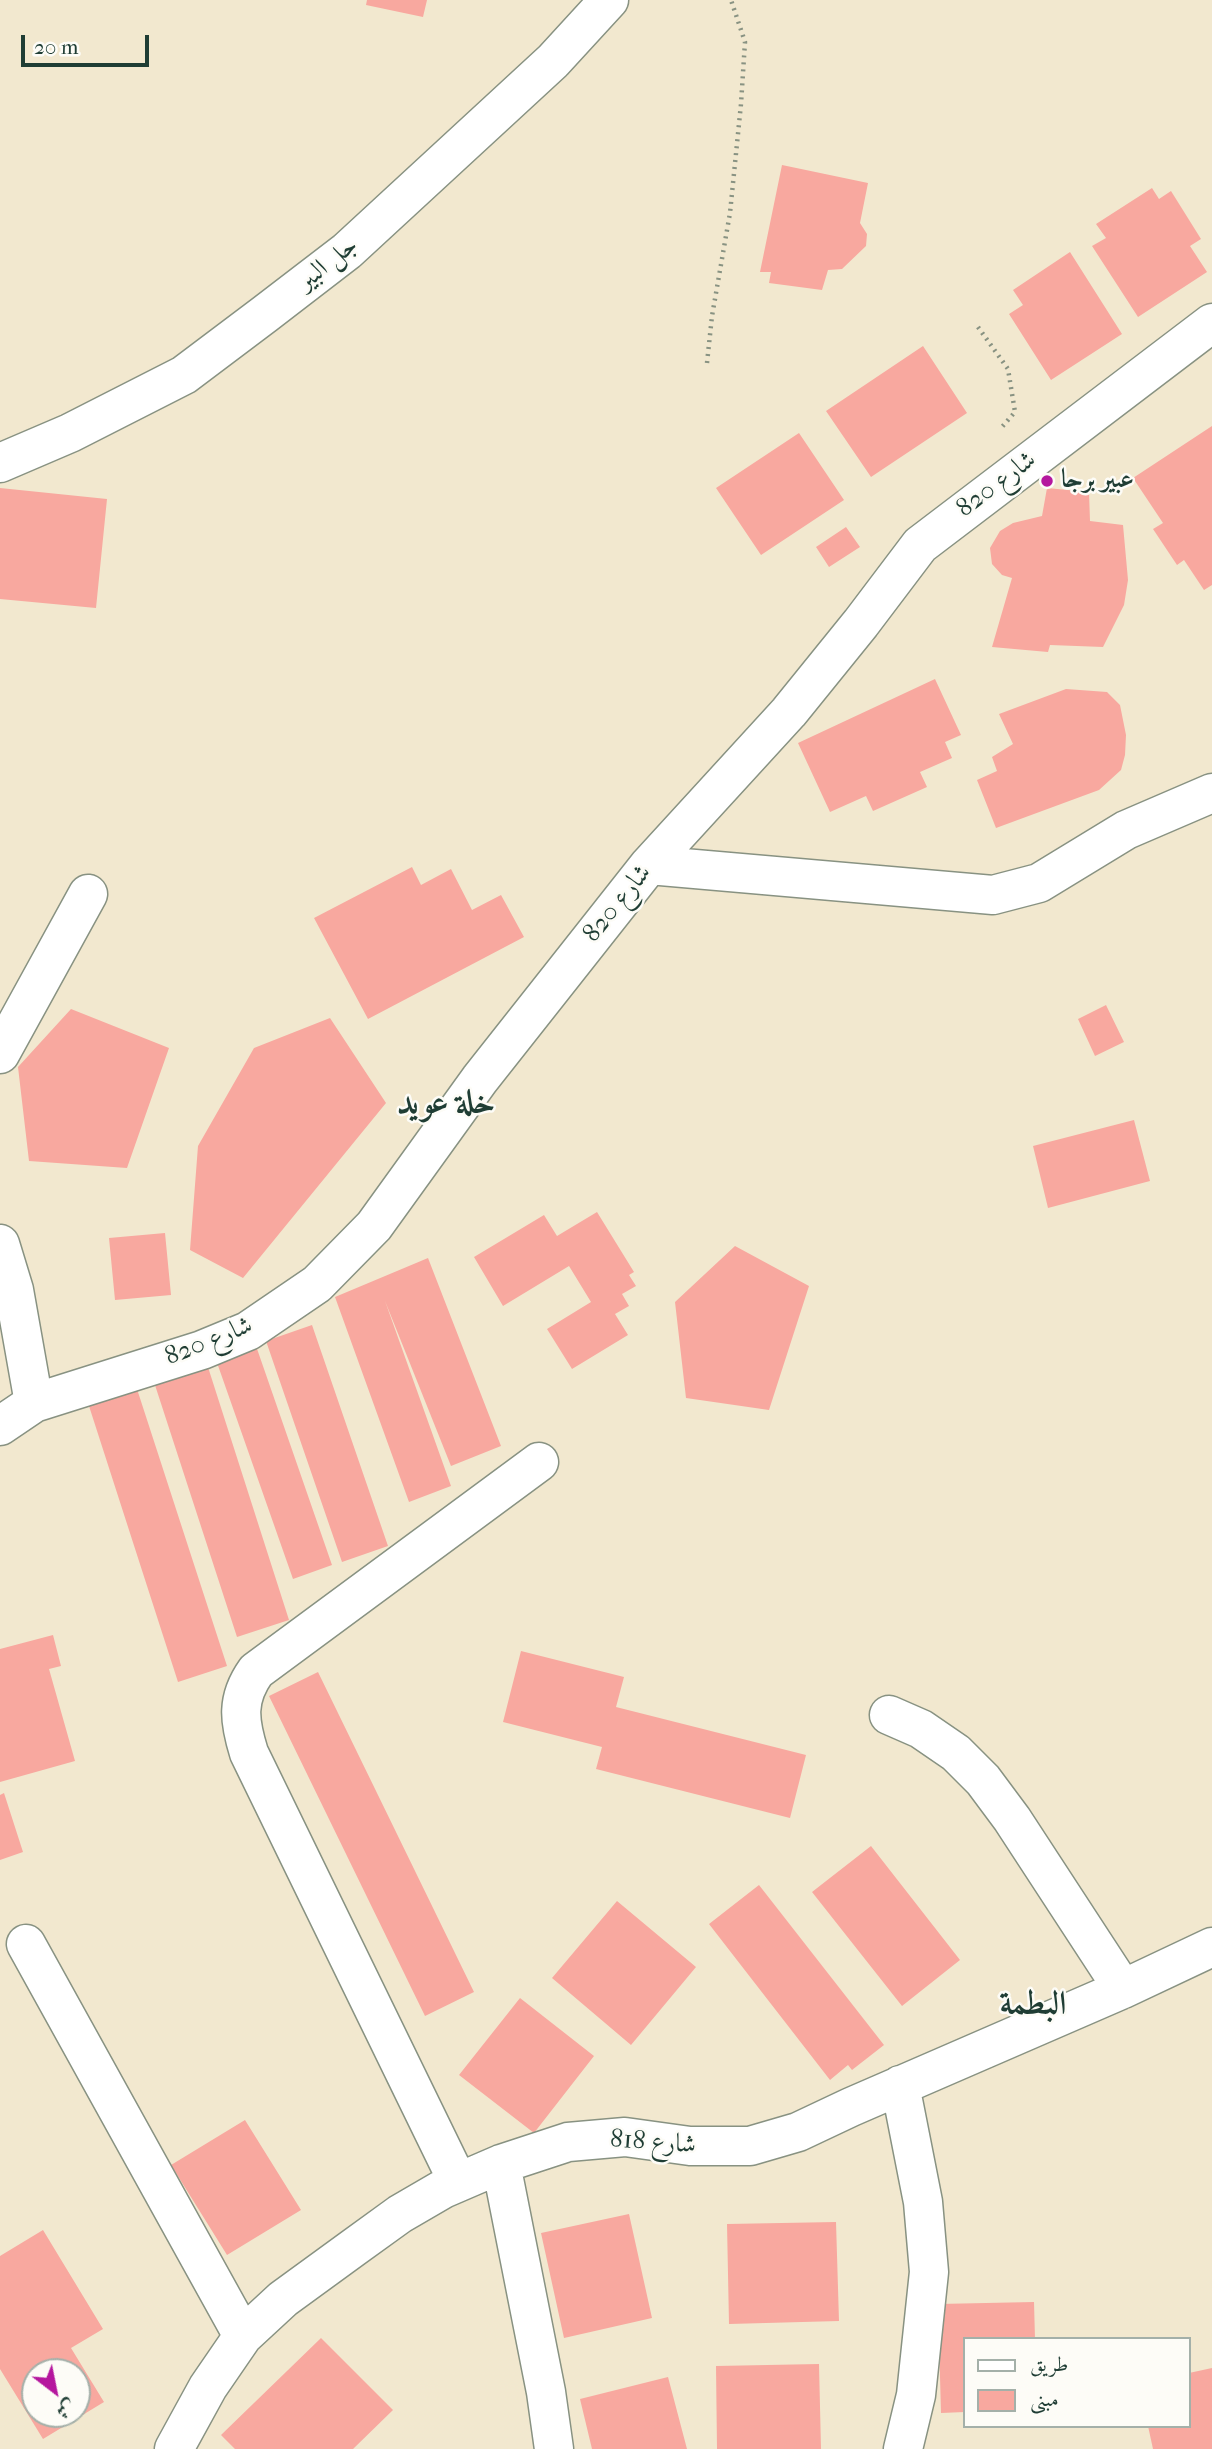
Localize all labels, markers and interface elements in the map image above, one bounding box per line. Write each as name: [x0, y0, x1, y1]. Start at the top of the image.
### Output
scale bar: [24, 21, 152, 65]
text: 20 m: [34, 35, 78, 59]
street label: جل البير: [291, 230, 365, 298]
street label: شارع 820: [951, 445, 1043, 525]
place label: عبير برجا: [1061, 465, 1134, 497]
marker: عبير برجا: [1039, 473, 1055, 489]
street label: شارع 820: [577, 859, 659, 949]
district label: خلة عويد: [397, 1085, 495, 1125]
street label: شارع 820: [161, 1310, 257, 1374]
district label: البطمة: [1000, 1986, 1066, 2026]
street label: شارع 818: [609, 2124, 697, 2162]
legend: [964, 2337, 1191, 2428]
text: طريق: [1030, 2352, 1068, 2376]
north arrow: [21, 2358, 91, 2428]
text: مبنى: [1030, 2387, 1059, 2411]
text: ش: [52, 2395, 80, 2423]

